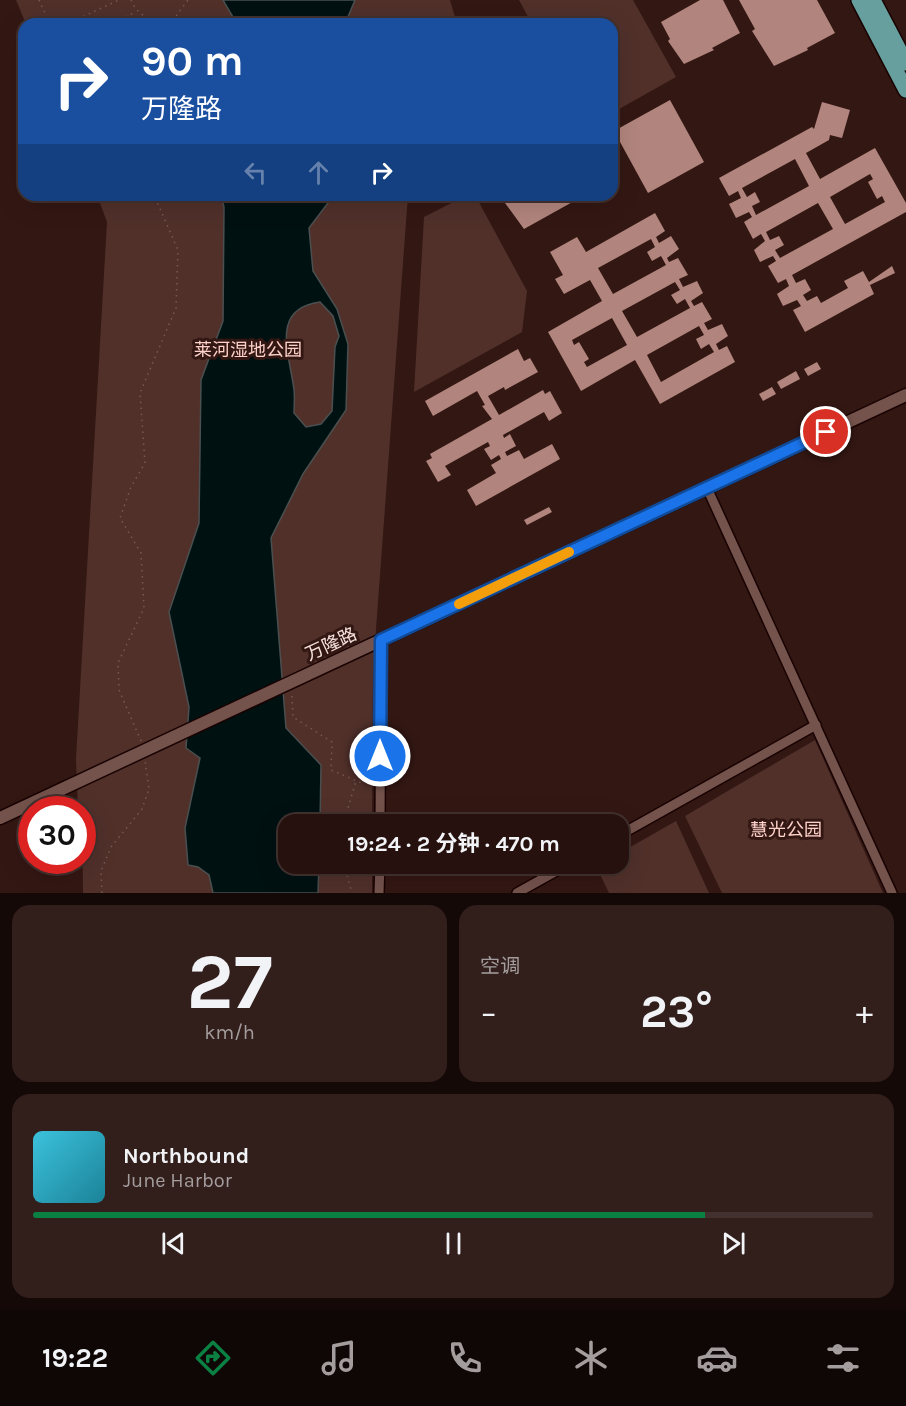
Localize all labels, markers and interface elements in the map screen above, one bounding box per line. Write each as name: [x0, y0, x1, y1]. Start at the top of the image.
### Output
text: 90 m: [141, 36, 244, 86]
icon: right: [42, 42, 120, 120]
text: 万隆路: [141, 93, 222, 125]
icon: left: [239, 156, 272, 189]
icon: ahead: [302, 156, 335, 189]
icon: right: [365, 156, 398, 189]
park label: 莱河湿地公园: [194, 339, 302, 361]
pin: [800, 406, 851, 457]
icon: arrive: [809, 415, 842, 448]
street label: 万隆路: [302, 623, 360, 665]
position arrow: [348, 724, 412, 788]
speed limit sign: 30: [18, 796, 96, 874]
park label: 慧光公园: [750, 819, 822, 841]
text: 19:24 · 2 分钟 · 470 m: [347, 831, 560, 857]
text: 27: [187, 936, 273, 1028]
text: 空调: [480, 955, 520, 978]
text: 23°: [640, 986, 713, 1038]
text: −: [480, 993, 497, 1031]
text: +: [856, 993, 873, 1031]
text: km/h: [204, 1021, 255, 1044]
text: Northbound: [123, 1143, 249, 1169]
text: June Harbor: [123, 1169, 232, 1192]
icon: previous: [157, 1227, 190, 1260]
icon: pause: [437, 1227, 470, 1260]
icon: next: [717, 1227, 750, 1260]
icon: directions: [192, 1337, 234, 1379]
icon: music: [318, 1337, 360, 1379]
icon: phone: [444, 1337, 486, 1379]
icon: climate: [570, 1337, 612, 1379]
icon: car: [696, 1337, 738, 1379]
icon: filters: [822, 1337, 864, 1379]
text: 19:22: [42, 1342, 108, 1374]

